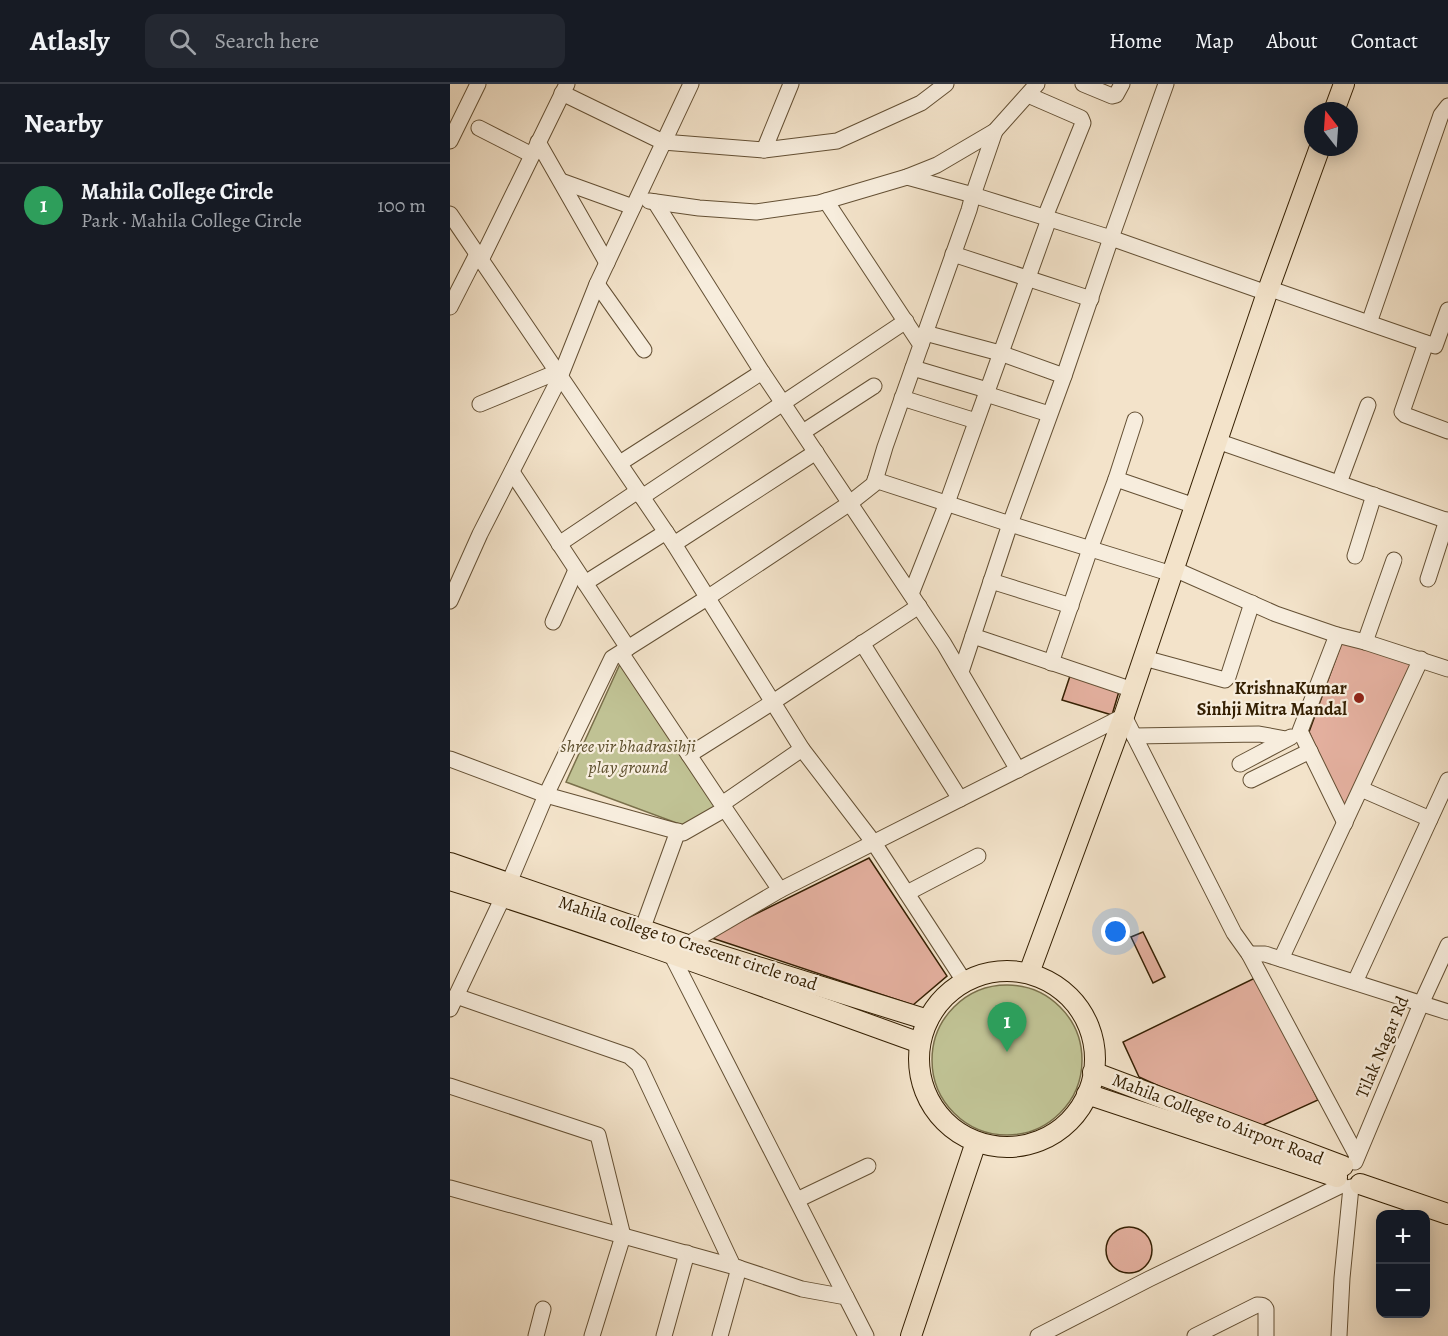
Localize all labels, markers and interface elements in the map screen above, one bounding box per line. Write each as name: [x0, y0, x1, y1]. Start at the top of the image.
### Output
search box: [145, 14, 565, 68]
text: Atlasly: [30, 22, 109, 60]
icon: search: [166, 25, 199, 58]
text: Search here: [214, 26, 319, 56]
text: Home: [1109, 27, 1162, 55]
text: Map: [1195, 27, 1233, 55]
text: About: [1266, 27, 1318, 55]
text: Contact: [1351, 27, 1418, 55]
north arrow: [1304, 102, 1358, 156]
text: Nearby: [24, 106, 103, 141]
text: Mahila College Circle: [81, 177, 274, 207]
text: 1: [40, 192, 47, 219]
text: 100 m: [377, 192, 426, 219]
text: Park · Mahila College Circle: [81, 207, 302, 234]
place label: KrishnaKumar Sinhji Mitra Mandal: [1197, 676, 1348, 721]
marker: KrishnaKumar Sinhji Mitra Mandal: [1352, 691, 1366, 705]
park label: shree vir bhadrasihji play ground: [560, 734, 696, 779]
street label: Mahila college to Crescent circle road: [555, 890, 821, 996]
your location: [1101, 917, 1130, 946]
street label: Tilak Nagar Rd: [1350, 992, 1414, 1102]
pin: 1: [988, 1002, 1026, 1052]
street label: Mahila College to Airport Road: [1109, 1068, 1327, 1171]
map controls: [1376, 1210, 1430, 1318]
button: +: [1376, 1210, 1430, 1264]
button: −: [1376, 1264, 1430, 1318]

